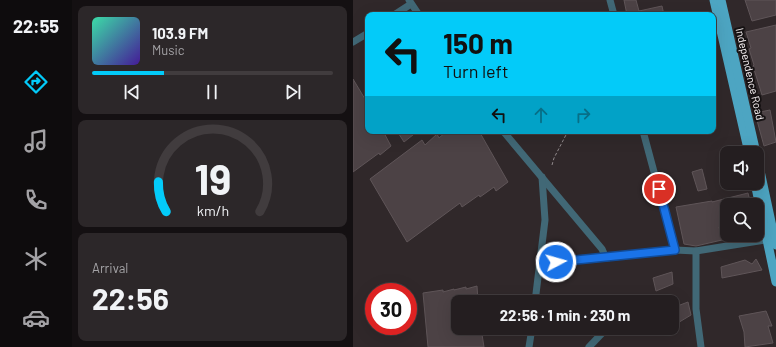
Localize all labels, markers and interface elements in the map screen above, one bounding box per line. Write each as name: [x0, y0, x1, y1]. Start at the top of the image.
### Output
text: 22:55: [13, 15, 59, 37]
text: 103.9 FM: [152, 24, 208, 42]
text: 150 m: [443, 26, 513, 60]
street label: Independence Road: [734, 27, 767, 121]
icon: left: [377, 28, 429, 80]
text: Music: [152, 42, 185, 58]
text: Turn left: [443, 60, 509, 82]
icon: directions: [22, 68, 50, 96]
icon: previous: [121, 81, 143, 103]
icon: pause: [201, 81, 223, 103]
icon: next: [282, 81, 304, 103]
icon: left: [488, 104, 510, 126]
icon: ahead: [530, 104, 552, 126]
icon: right: [572, 104, 594, 126]
icon: music: [22, 127, 50, 155]
map controls: [720, 146, 764, 242]
button: sound: [720, 146, 764, 190]
text: 19: [194, 152, 231, 202]
pin: [642, 172, 676, 206]
icon: arrive: [648, 178, 670, 200]
icon: phone: [22, 186, 50, 214]
button: search: [720, 198, 764, 242]
text: km/h: [196, 201, 229, 218]
position arrow: [535, 241, 577, 283]
icon: climate: [22, 245, 50, 273]
text: Arrival: [92, 260, 128, 276]
text: 22:56: [92, 280, 169, 316]
speed limit sign: 30: [365, 283, 417, 335]
icon: car: [22, 304, 50, 332]
text: 22:56 · 1 min · 230 m: [500, 306, 630, 324]

